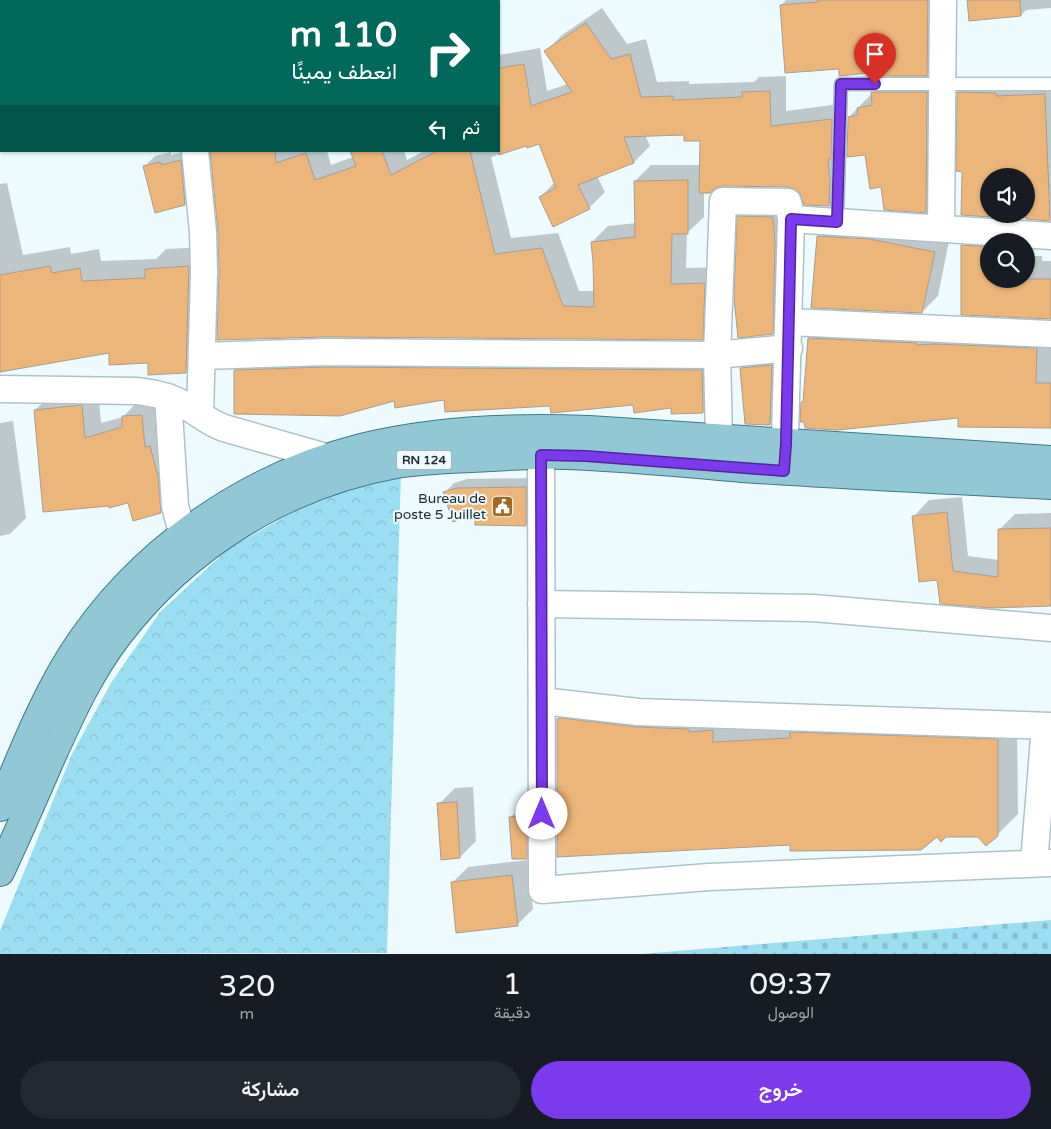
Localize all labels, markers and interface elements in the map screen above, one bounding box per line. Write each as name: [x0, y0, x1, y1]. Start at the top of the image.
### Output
text: 110 m: [290, 14, 397, 56]
icon: right: [415, 20, 480, 85]
pin: [854, 33, 896, 84]
icon: arrive: [861, 40, 889, 68]
text: انعطف يمينًا: [291, 59, 397, 85]
icon: left: [424, 115, 452, 143]
text: ثم: [462, 117, 480, 139]
map controls: [980, 168, 1035, 288]
button: sound: [980, 168, 1035, 223]
button: search: [980, 233, 1035, 288]
road number: RN 124: [396, 450, 452, 470]
place label: Bureau de poste 5 Juillet: [394, 490, 487, 523]
public building icon: Bureau de poste 5 Juillet: [490, 494, 514, 518]
position arrow: [515, 787, 567, 839]
text: 1: [503, 966, 522, 1003]
text: 09:37: [749, 966, 832, 1003]
text: 320: [219, 968, 275, 1005]
text: دقيقة: [494, 1003, 531, 1023]
text: الوصول: [768, 1003, 814, 1023]
text: m: [239, 1004, 254, 1024]
button: مشاركة: [20, 1061, 521, 1119]
button: خروج: [531, 1061, 1031, 1119]

